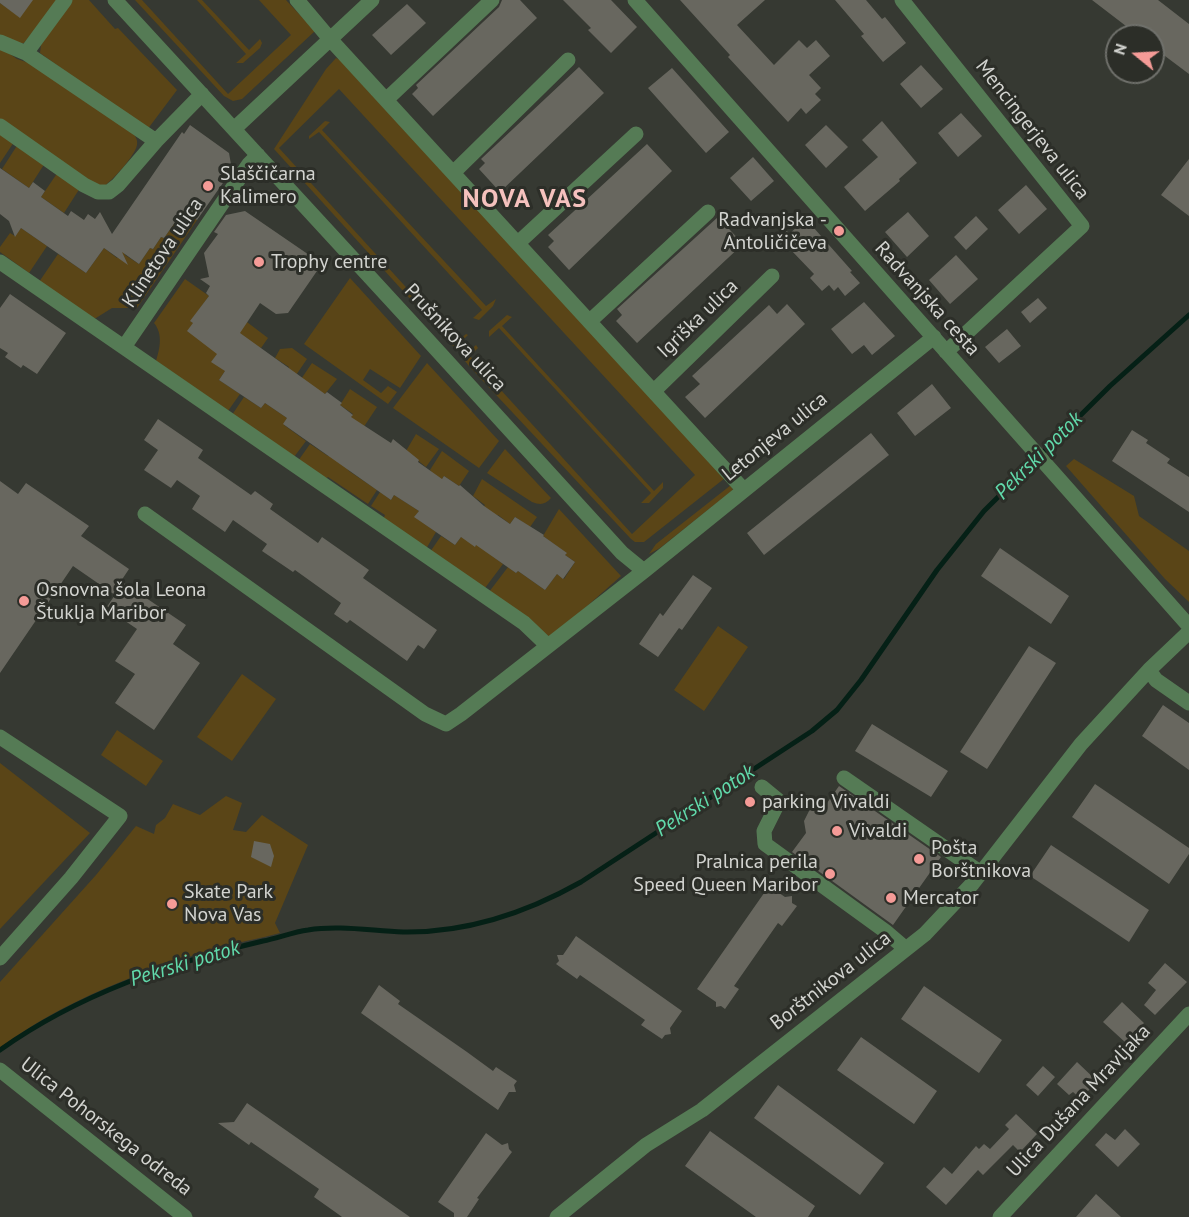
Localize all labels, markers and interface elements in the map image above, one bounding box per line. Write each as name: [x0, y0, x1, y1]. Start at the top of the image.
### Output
north arrow: [1105, 24, 1165, 84]
text: N: [1109, 41, 1131, 57]
street label: Mencingerjeva ulica: [970, 55, 1094, 205]
place label: Slaščičarna Kalimero: [220, 162, 316, 209]
marker: Slaščičarna Kalimero: [201, 179, 215, 193]
district label: NOVA VAS: [462, 184, 588, 216]
street label: Klinetova ulica: [117, 193, 209, 313]
place label: Radvanjska - Antoličičeva: [718, 208, 827, 255]
marker: Radvanjska - Antoličičeva: [832, 224, 846, 238]
street label: Radvanjska cesta: [869, 237, 985, 361]
place label: Trophy centre: [271, 250, 387, 274]
marker: Trophy centre: [252, 255, 266, 269]
street label: Igriška ulica: [653, 275, 743, 363]
street label: Prušnikova ulica: [399, 279, 511, 397]
street label: Letonjeva ulica: [718, 387, 832, 487]
water label: Pekrski potok: [990, 407, 1088, 505]
place label: Osnovna šola Leona Štuklja Maribor: [36, 578, 206, 625]
marker: Osnovna šola Leona Štuklja Maribor: [17, 594, 31, 608]
water label: Pekrski potok: [651, 760, 759, 842]
place label: parking Vivaldi: [762, 790, 890, 814]
marker: parking Vivaldi: [743, 795, 757, 809]
place label: Vivaldi: [849, 819, 907, 843]
marker: Vivaldi: [830, 824, 844, 838]
place label: Pošta Borštnikova: [931, 836, 1031, 883]
place label: Pralnica perila Speed Queen Maribor: [633, 850, 818, 897]
marker: Pošta Borštnikova: [912, 852, 926, 866]
marker: Pralnica perila Speed Queen Maribor: [823, 867, 837, 881]
place label: Skate Park Nova Vas: [184, 880, 273, 927]
place label: Mercator: [903, 886, 979, 910]
marker: Mercator: [884, 891, 898, 905]
marker: Skate Park Nova Vas: [165, 897, 179, 911]
street label: Borštnikova ulica: [766, 926, 896, 1036]
water label: Pekrski potok: [127, 935, 243, 993]
street label: Ulica Dušana Mravljaka: [1002, 1020, 1156, 1182]
street label: Ulica Pohorskega odreda: [15, 1053, 197, 1201]

